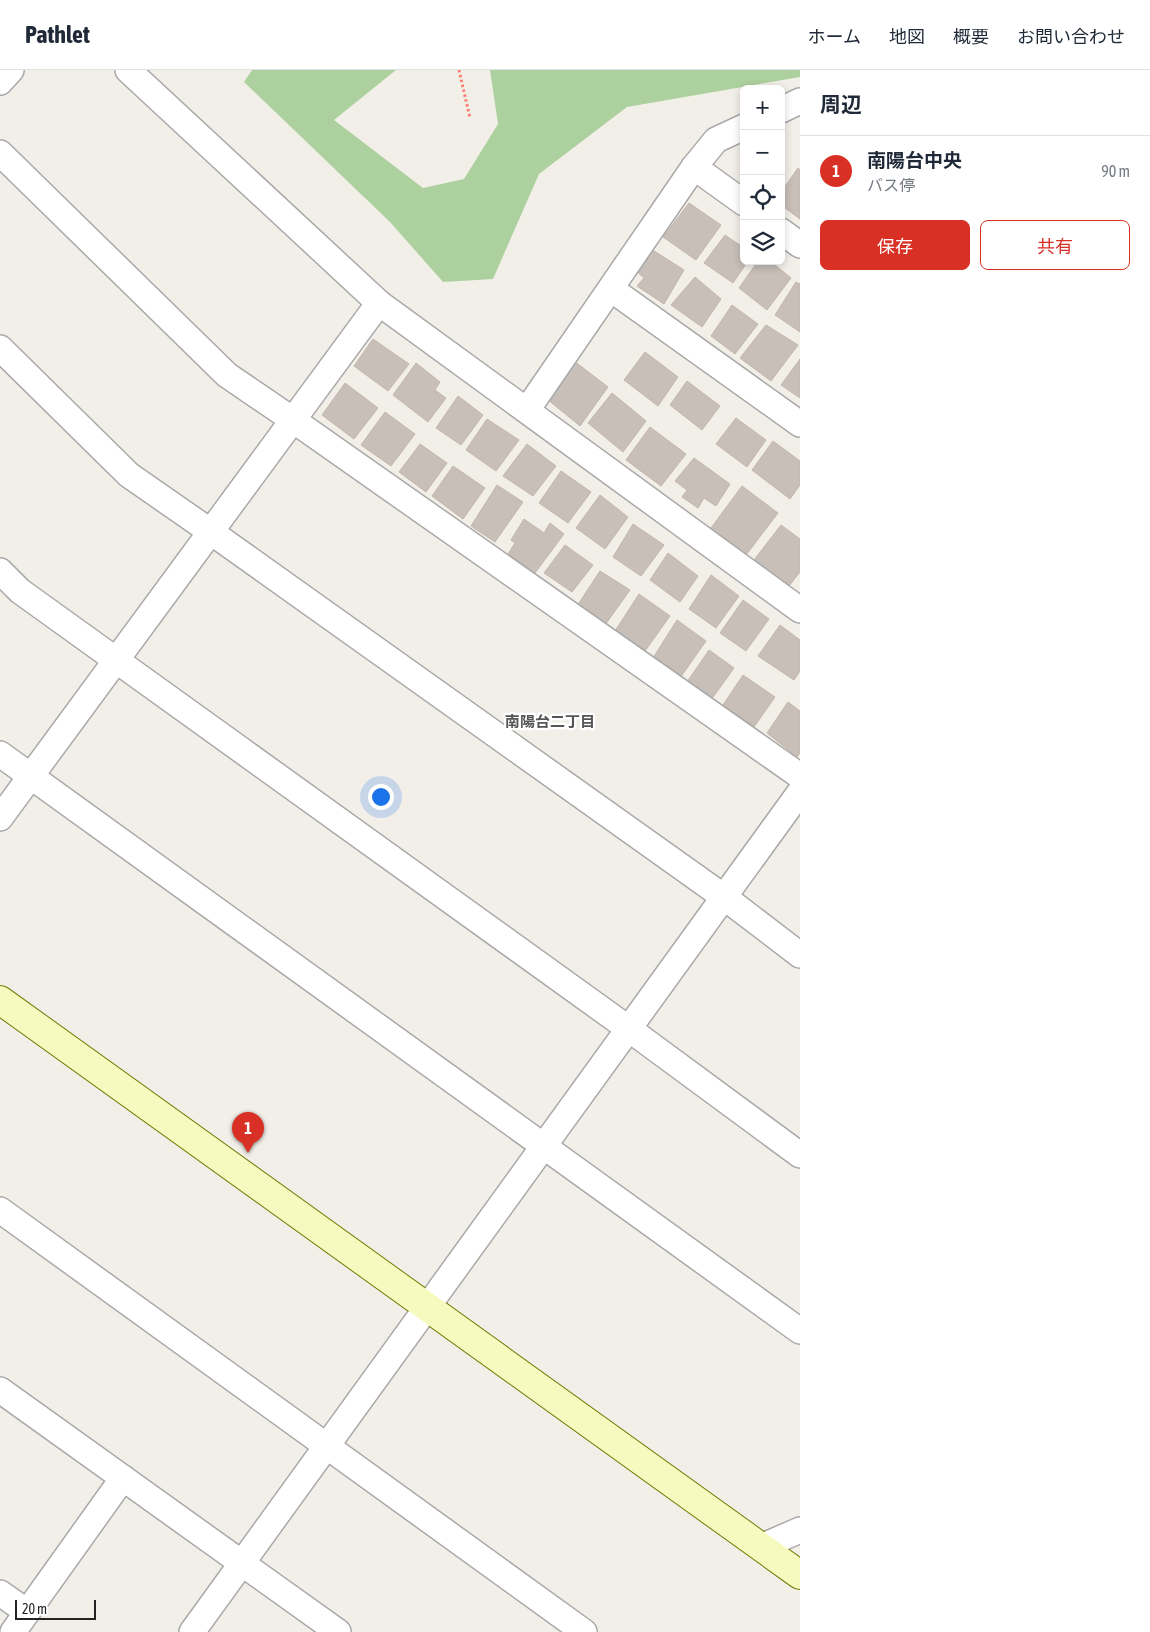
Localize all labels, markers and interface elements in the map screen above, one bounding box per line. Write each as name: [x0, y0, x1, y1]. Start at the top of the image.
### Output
text: Pathlet: [25, 21, 90, 48]
text: ホーム: [808, 26, 861, 47]
text: 地図: [889, 26, 925, 47]
text: 概要: [953, 26, 989, 47]
text: お問い合わせ: [1017, 26, 1125, 47]
map controls: [740, 85, 785, 265]
button: +: [740, 85, 785, 130]
text: 周辺: [820, 92, 862, 116]
button: −: [740, 130, 785, 175]
text: 南陽台中央: [867, 149, 962, 171]
text: 1: [832, 162, 840, 180]
text: 90 m: [1101, 162, 1130, 180]
button: locate: [740, 175, 785, 220]
text: バス停: [867, 176, 915, 194]
button: layers: [740, 220, 785, 265]
button: 保存: [820, 220, 970, 270]
button: 共有: [980, 220, 1130, 270]
district label: 南陽台二丁目: [505, 713, 595, 730]
your location: [368, 784, 394, 810]
pin: 1: [232, 1112, 264, 1153]
scale bar: [15, 1597, 96, 1620]
text: 20 m: [22, 1601, 47, 1617]

